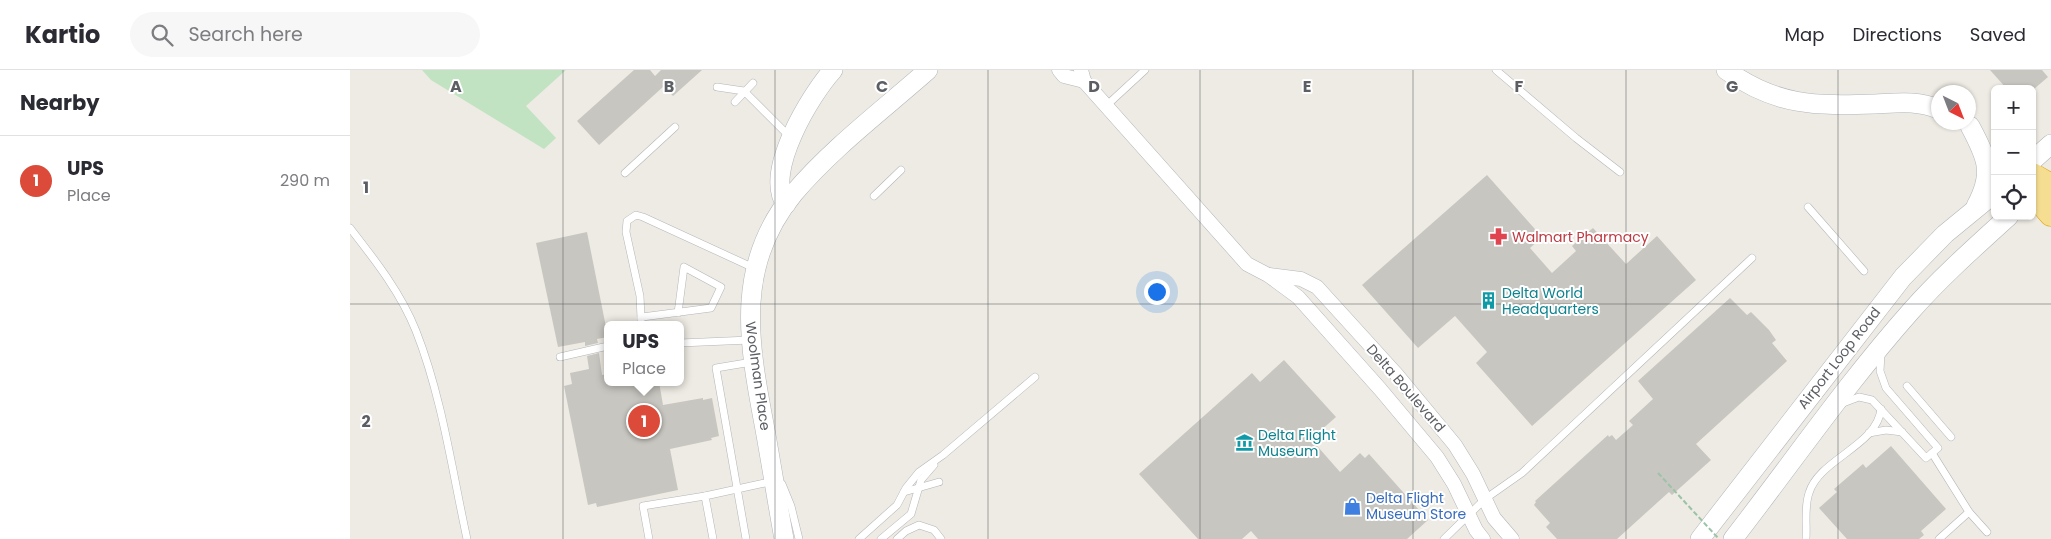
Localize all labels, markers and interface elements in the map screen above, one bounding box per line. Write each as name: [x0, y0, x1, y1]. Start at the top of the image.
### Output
search box: [130, 12, 480, 57]
text: Kartio: [25, 18, 100, 51]
icon: search: [148, 21, 176, 49]
text: Search here: [188, 21, 303, 48]
text: Map: [1785, 22, 1824, 47]
text: Directions: [1852, 22, 1942, 47]
text: Saved: [1970, 22, 2026, 47]
text: A: [450, 75, 462, 98]
text: B: [664, 75, 674, 98]
text: C: [876, 75, 888, 98]
text: D: [1088, 75, 1100, 98]
text: E: [1303, 75, 1311, 98]
text: F: [1515, 75, 1524, 98]
text: G: [1726, 75, 1738, 98]
north arrow: [1931, 85, 1976, 130]
map controls: [1991, 85, 2036, 220]
button: +: [1991, 85, 2036, 130]
text: Nearby: [20, 88, 100, 117]
button: −: [1991, 130, 2036, 175]
text: UPS: [67, 155, 104, 182]
text: 1: [33, 169, 39, 192]
text: 290 m: [280, 169, 330, 192]
button: locate: [1991, 175, 2036, 220]
text: 1: [363, 176, 369, 199]
text: Place: [67, 184, 111, 207]
pharmacy icon: Walmart Pharmacy: [1488, 227, 1508, 247]
place label: Walmart Pharmacy: [1512, 227, 1649, 247]
your location: [1144, 279, 1170, 305]
place label: Delta World Headquarters: [1502, 283, 1599, 319]
building icon: Delta World Headquarters: [1478, 291, 1498, 311]
street label: Airport Loop Road: [1793, 303, 1885, 413]
street label: Woolman Place: [740, 320, 776, 432]
popup: [604, 321, 684, 386]
text: UPS: [622, 328, 659, 355]
street label: Delta Boulevard: [1362, 340, 1450, 436]
text: Place: [622, 357, 666, 380]
pin: 1: [628, 402, 660, 440]
text: 2: [361, 410, 371, 433]
place label: Delta Flight Museum: [1258, 425, 1336, 461]
museum icon: Delta Flight Museum: [1234, 433, 1254, 453]
place label: Delta Flight Museum Store: [1366, 488, 1467, 524]
shop icon: Delta Flight Museum Store: [1342, 496, 1362, 516]

